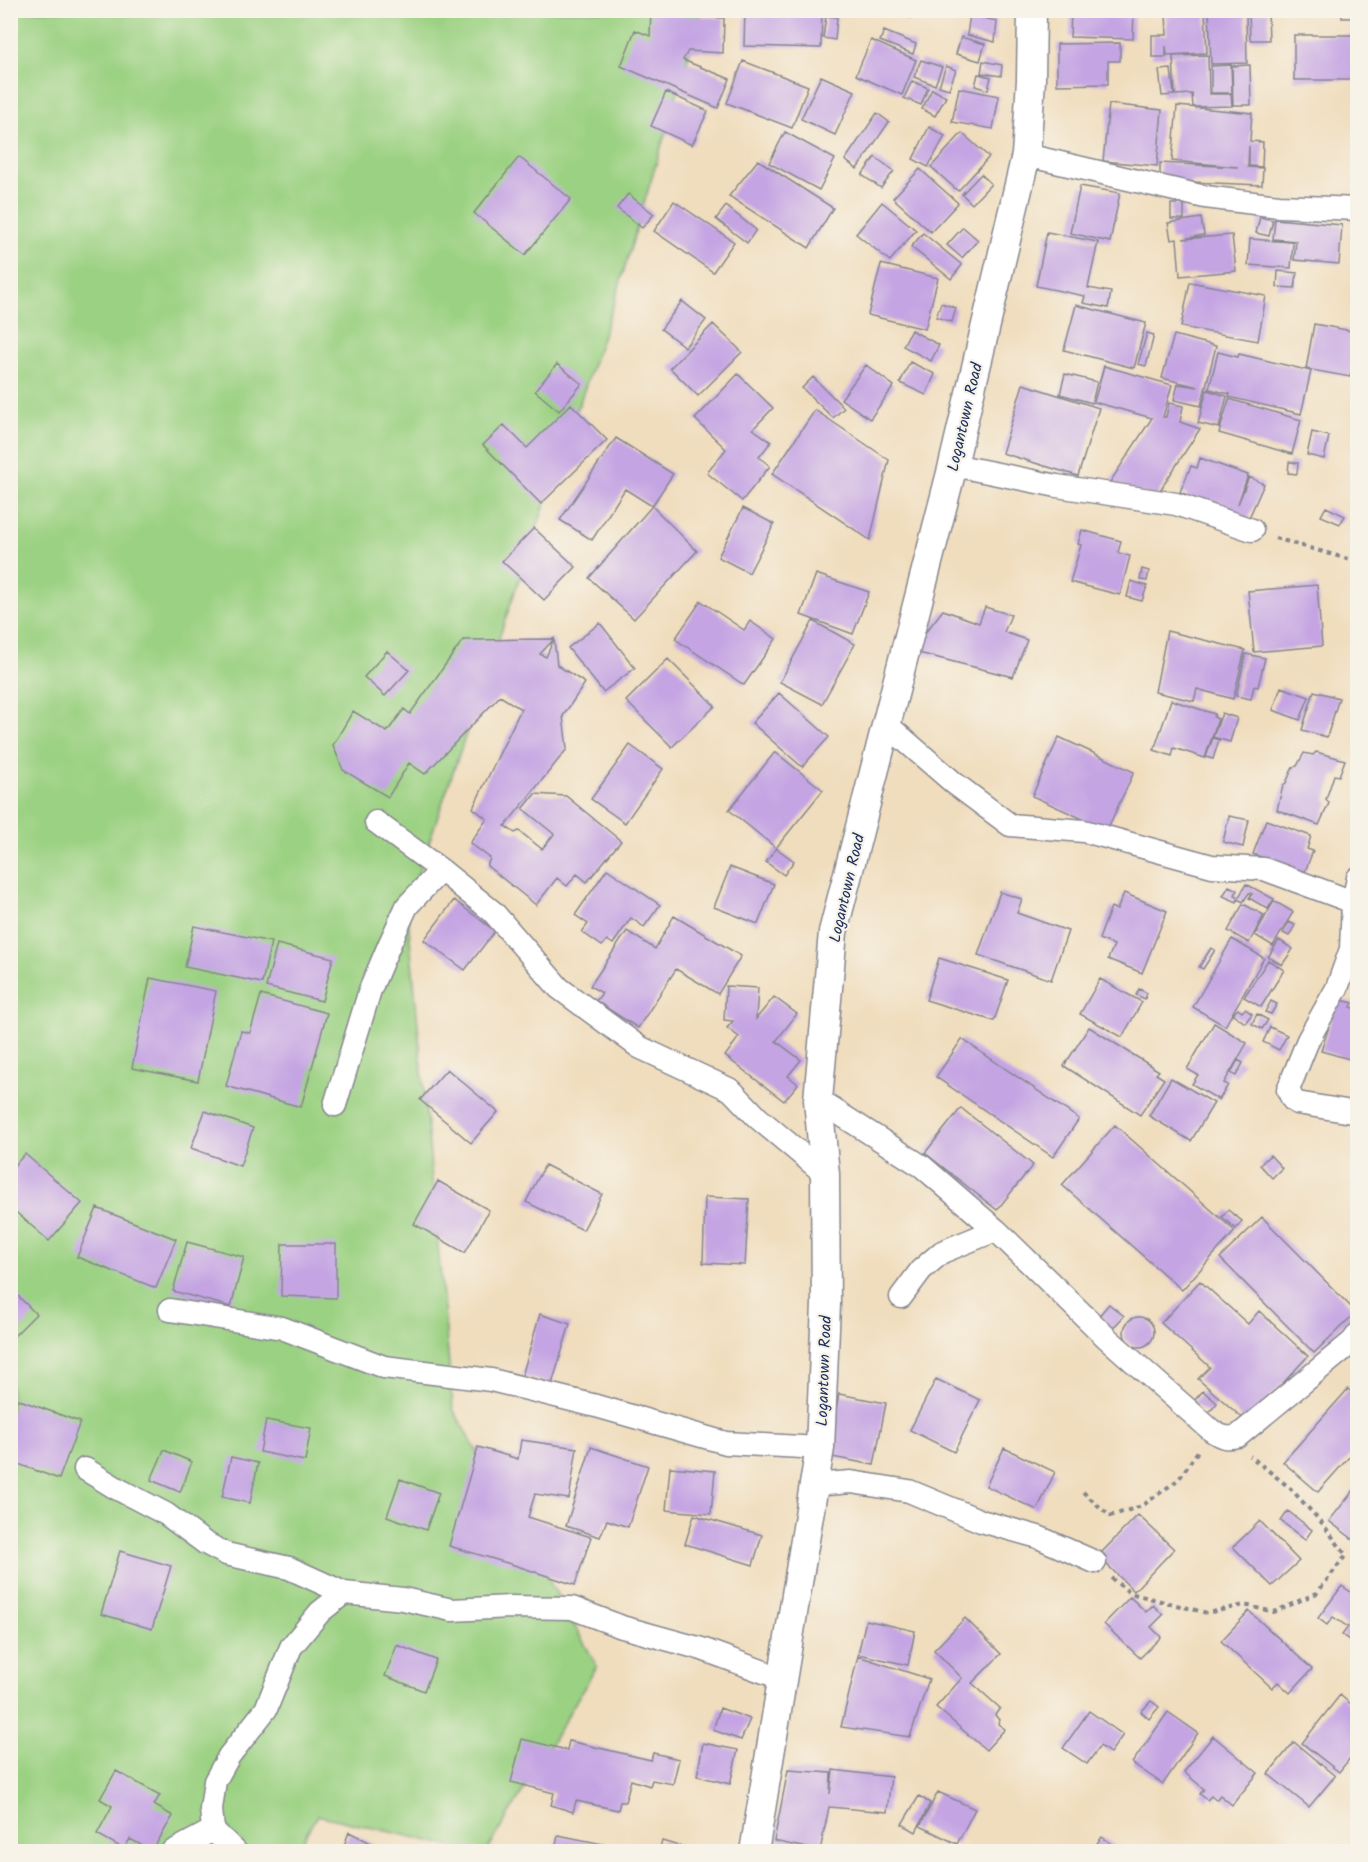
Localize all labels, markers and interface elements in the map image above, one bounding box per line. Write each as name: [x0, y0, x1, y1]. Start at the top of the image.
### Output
street label: Logantown Road: [941, 360, 990, 474]
street label: Logantown Road: [823, 831, 872, 945]
street label: Logantown Road: [810, 1314, 839, 1427]

